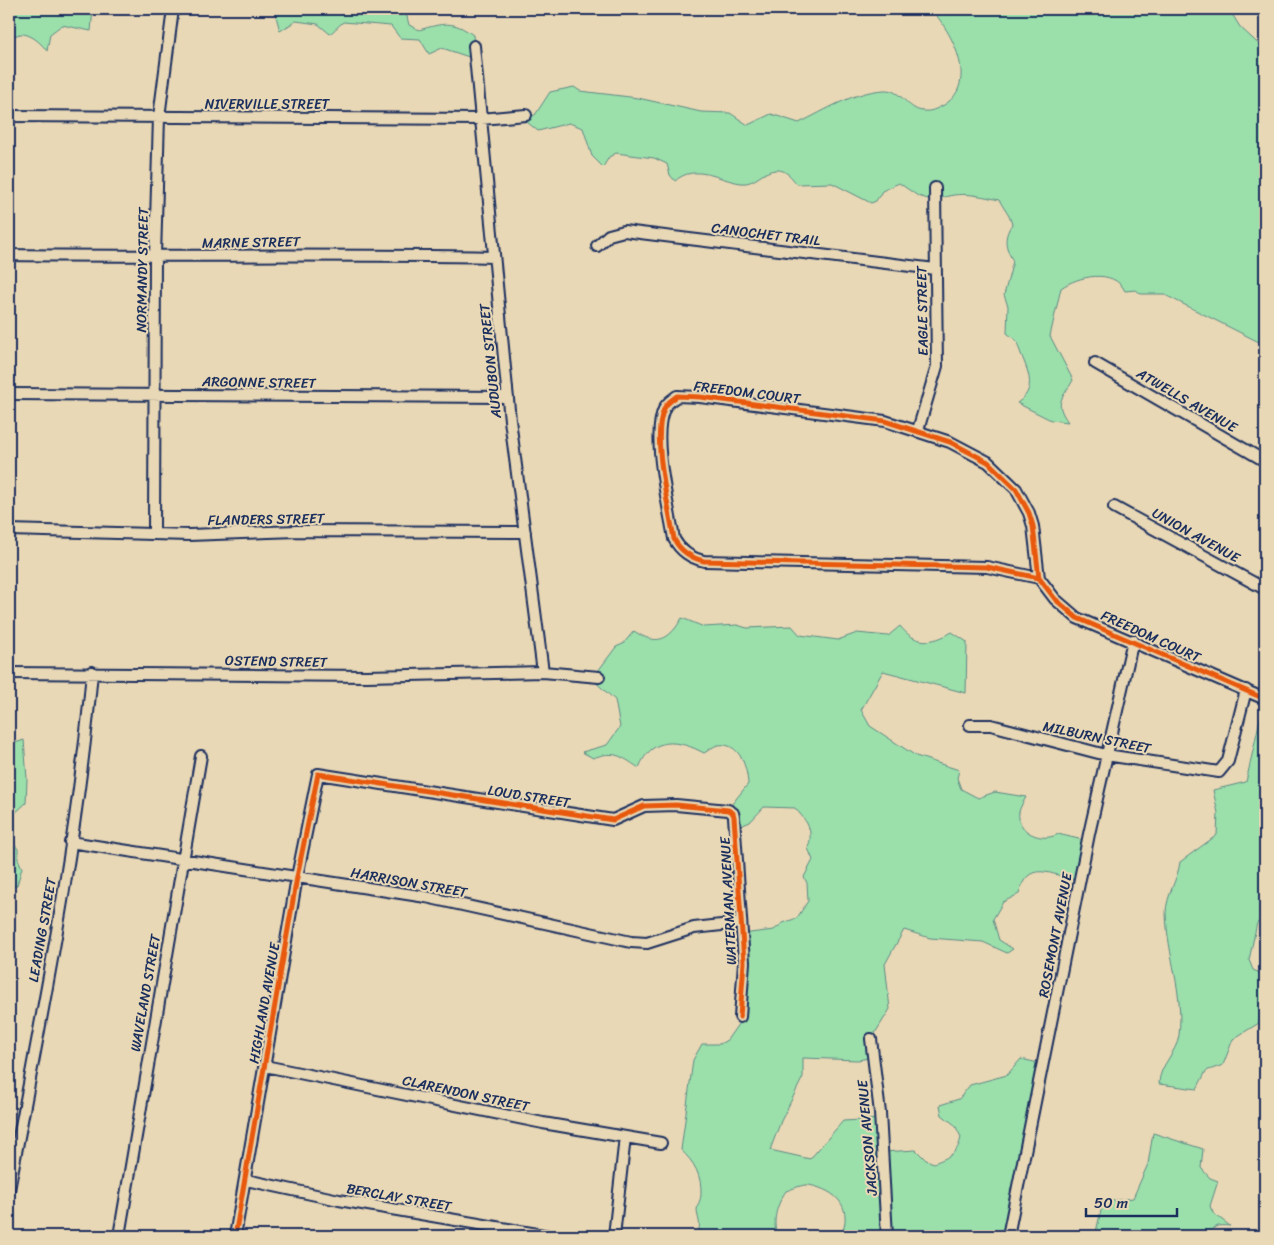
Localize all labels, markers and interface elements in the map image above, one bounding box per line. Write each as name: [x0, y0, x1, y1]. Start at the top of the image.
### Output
street label: NIVERVILLE STREET: [205, 92, 330, 117]
street label: NORMANDY STREET: [129, 206, 156, 333]
street label: CANOCHET TRAIL: [710, 215, 822, 254]
street label: MARNE STREET: [202, 229, 302, 256]
street label: EAGLE STREET: [909, 265, 936, 356]
street label: AUDUBON STREET: [472, 301, 509, 420]
street label: ATWELLS AVENUE: [1131, 361, 1243, 440]
street label: ARGONNE STREET: [201, 369, 318, 396]
street label: FREEDOM COURT: [692, 374, 803, 412]
street label: UNION AVENUE: [1147, 501, 1246, 571]
street label: FLANDERS STREET: [207, 506, 326, 533]
street label: FREEDOM COURT: [1097, 603, 1206, 670]
street label: OSTEND STREET: [225, 648, 329, 675]
street label: MILBURN STREET: [1041, 714, 1154, 761]
street label: LOUD STREET: [486, 778, 573, 815]
street label: WATERMAN AVENUE: [713, 835, 744, 966]
street label: HARRISON STREET: [349, 860, 470, 905]
street label: ROSEMONT AVENUE: [1031, 869, 1080, 1000]
street label: LEADING STREET: [21, 874, 64, 984]
street label: WAVELAND STREET: [123, 932, 168, 1054]
street label: HIGHLAND AVENUE: [242, 939, 288, 1066]
street label: CLARENDON STREET: [400, 1068, 533, 1119]
street label: JACKSON AVENUE: [850, 1078, 885, 1198]
street label: BERCLAY STREET: [345, 1176, 454, 1219]
scale bar: [1086, 1185, 1178, 1217]
text: 50 m: [1094, 1190, 1129, 1216]

